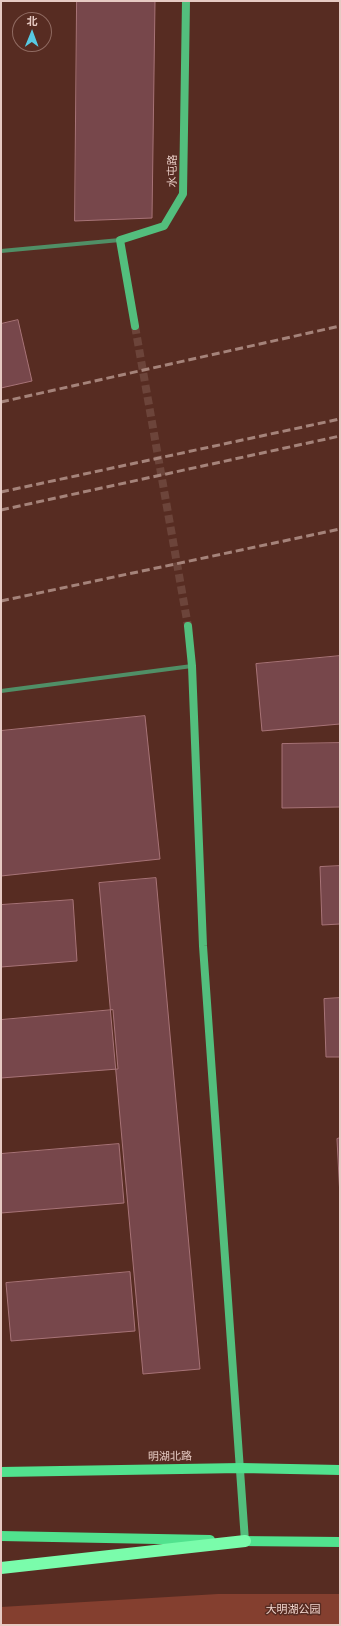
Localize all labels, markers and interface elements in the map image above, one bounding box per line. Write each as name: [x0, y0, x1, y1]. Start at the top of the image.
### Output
north arrow: [12, 12, 52, 52]
text: 北: [27, 14, 38, 28]
street label: 水屯路: [166, 154, 180, 188]
street label: 明湖北路: [148, 1450, 192, 1464]
park label: 大明湖公园: [266, 1603, 320, 1617]

